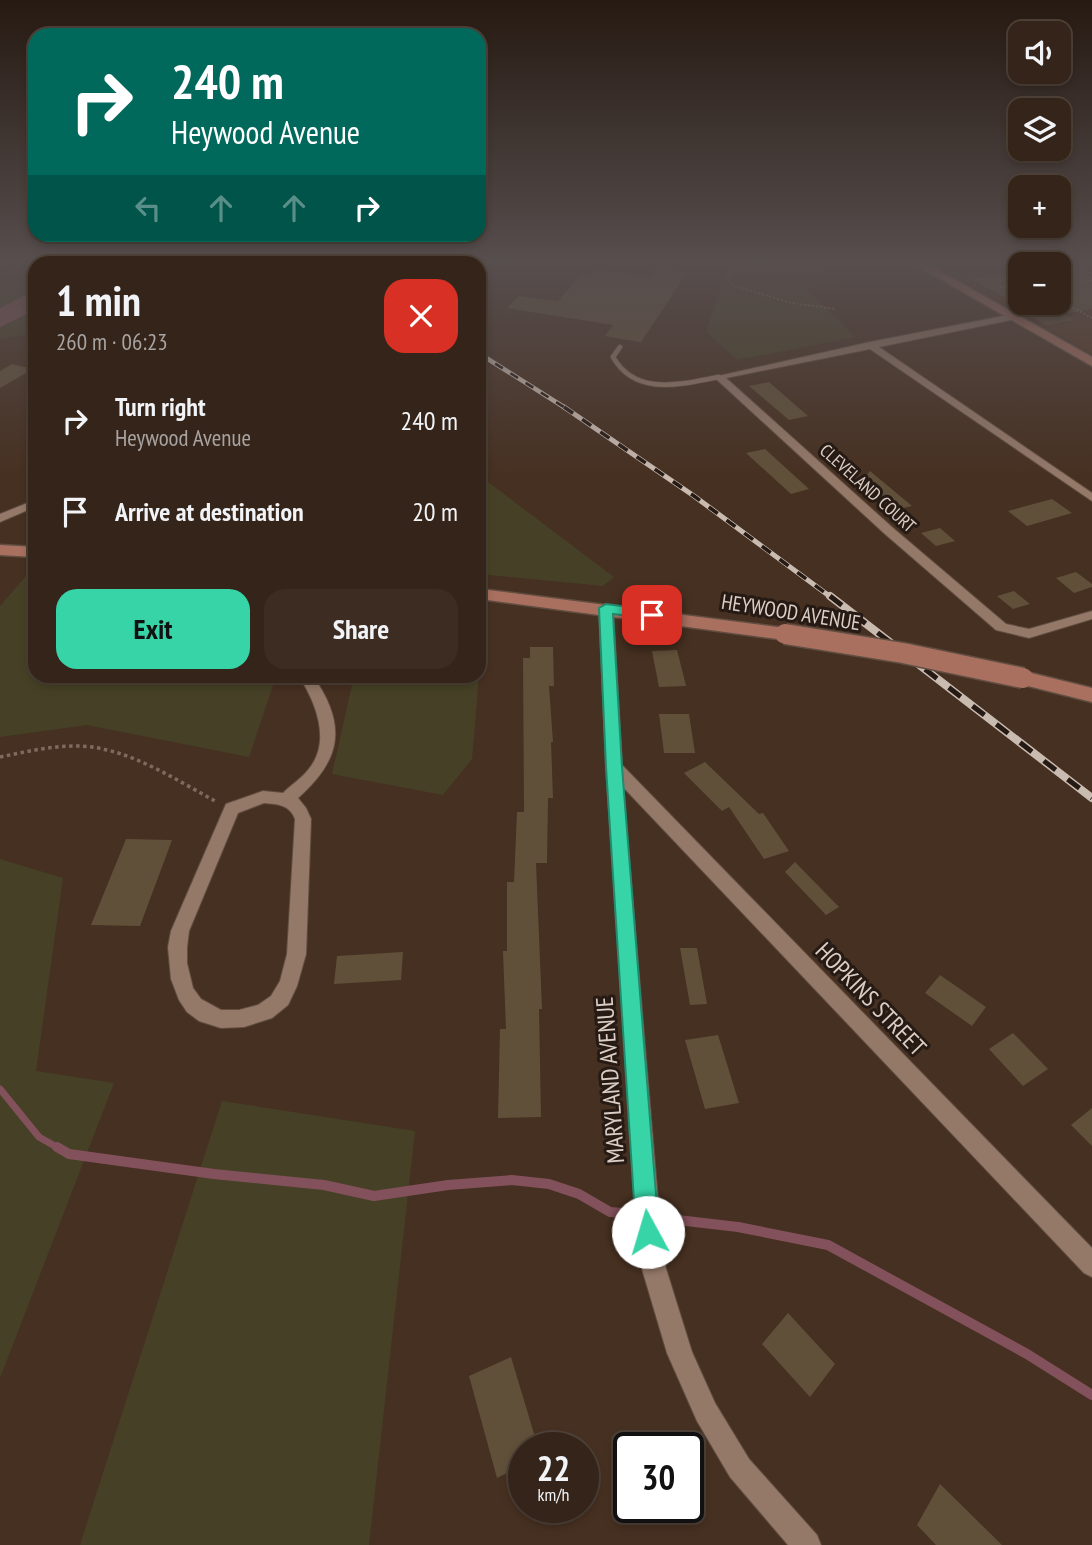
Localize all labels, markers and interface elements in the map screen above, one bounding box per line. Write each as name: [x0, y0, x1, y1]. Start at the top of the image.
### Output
map controls: [1008, 21, 1071, 315]
button: sound: [1008, 21, 1071, 84]
text: 240 m: [171, 49, 284, 113]
icon: right: [56, 56, 147, 147]
button: layers: [1008, 98, 1071, 161]
text: Heywood Avenue: [171, 111, 360, 153]
button: +: [1008, 175, 1071, 238]
icon: left: [129, 189, 167, 227]
icon: ahead: [202, 189, 240, 227]
icon: ahead: [275, 189, 313, 227]
icon: right: [348, 189, 386, 227]
button: −: [1008, 252, 1071, 315]
text: 1 min: [56, 273, 141, 328]
button: close: [384, 279, 458, 353]
text: 260 m · 06:23: [56, 327, 168, 356]
text: Turn right: [115, 390, 206, 423]
icon: right: [56, 402, 94, 440]
text: 240 m: [400, 404, 458, 437]
text: Heywood Avenue: [115, 423, 251, 452]
street label: CLEVELAND COURT: [815, 439, 921, 537]
icon: arrive: [56, 493, 94, 531]
text: Arrive at destination: [115, 495, 304, 528]
text: 20 m: [412, 495, 458, 528]
pin: [622, 585, 682, 645]
street label: HEYWOOD AVENUE: [720, 588, 862, 636]
button: Exit: [56, 589, 250, 669]
button: Share: [264, 589, 458, 669]
icon: arrive: [633, 596, 671, 634]
street label: HOPKINS STREET: [809, 936, 933, 1063]
street label: MARYLAND AVENUE: [589, 996, 631, 1164]
position arrow: [611, 1195, 685, 1269]
speed limit sign: 30: [613, 1432, 704, 1523]
text: 22: [537, 1445, 570, 1491]
text: km/h: [538, 1483, 569, 1506]

